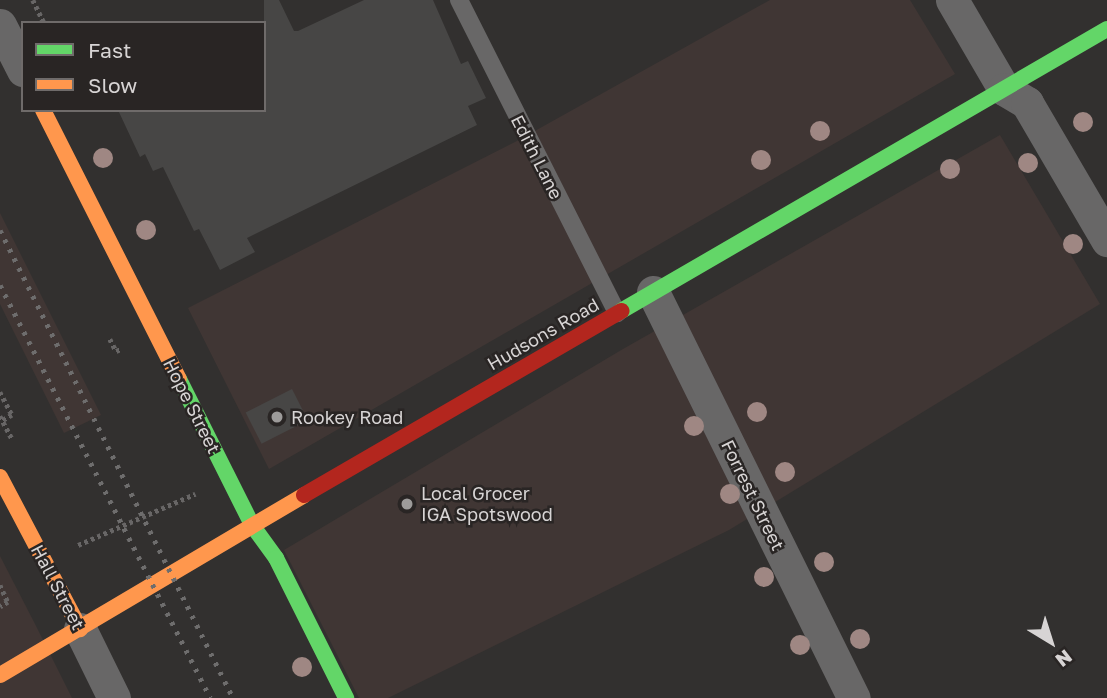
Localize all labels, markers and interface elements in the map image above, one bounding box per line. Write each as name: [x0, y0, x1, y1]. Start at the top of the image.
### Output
legend: [21, 21, 266, 112]
text: Fast: [88, 37, 131, 63]
text: Slow: [88, 72, 137, 98]
street label: Edith Lane: [507, 111, 567, 203]
street label: Hudsons Road: [483, 293, 603, 375]
street label: Hope Street: [159, 355, 225, 457]
place label: Rookey Road: [291, 406, 403, 428]
marker: Rookey Road: [269, 409, 285, 425]
street label: Forrest Street: [717, 436, 789, 554]
place label: Local Grocer IGA Spotswood: [421, 483, 553, 526]
marker: Local Grocer IGA Spotswood: [399, 496, 415, 512]
street label: Hall Street: [27, 541, 89, 633]
north arrow: [1016, 607, 1086, 677]
text: N: [1051, 645, 1077, 672]

